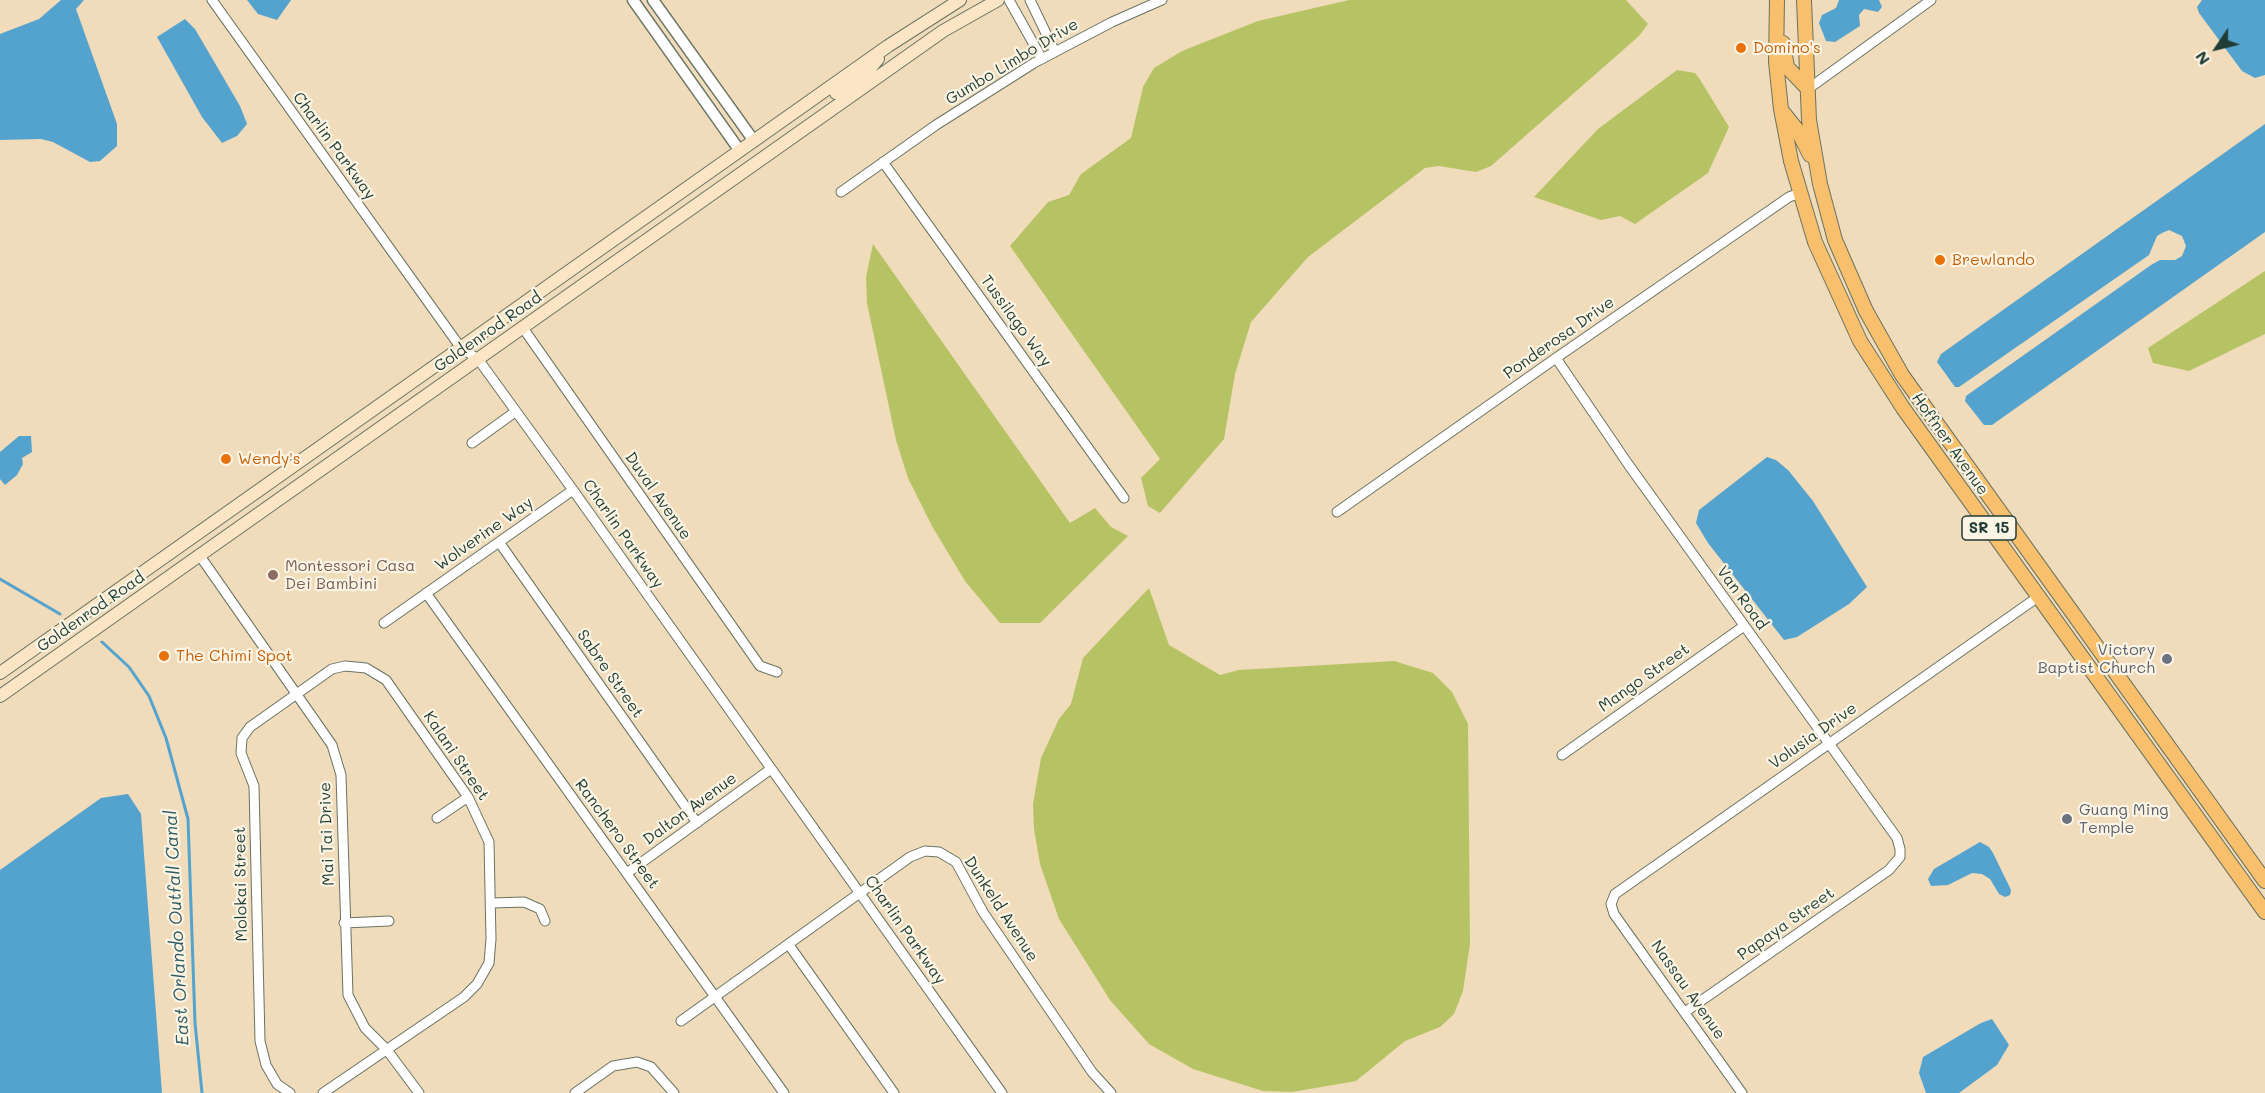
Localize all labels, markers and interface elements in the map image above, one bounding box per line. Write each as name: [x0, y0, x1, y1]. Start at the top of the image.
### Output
street label: Gumbo Limbo Drive: [942, 15, 1082, 109]
north arrow: [2187, 18, 2247, 78]
place label: Domino's: [1753, 38, 1821, 58]
marker: Domino's: [1734, 41, 1748, 55]
text: N: [2190, 48, 2214, 70]
street label: Charlin Parkway: [289, 88, 379, 204]
place label: Brewlando: [1952, 250, 2035, 270]
marker: Brewlando: [1933, 253, 1947, 267]
street label: Tussilago Way: [976, 272, 1056, 370]
street label: Goldenrod Road: [431, 288, 545, 376]
street label: Ponderosa Drive: [1500, 293, 1618, 383]
street label: Hoffner Avenue: [1908, 389, 1992, 499]
street label: Duval Avenue: [621, 448, 695, 544]
place label: Wendy's: [238, 449, 301, 469]
marker: Wendy's: [219, 452, 233, 466]
street label: Charlin Parkway: [578, 476, 668, 592]
street label: Wolverine Way: [431, 493, 537, 575]
road number: SR 15: [1962, 516, 2016, 540]
place label: Montessori Casa Dei Bambini: [285, 556, 415, 594]
street label: Van Road: [1712, 562, 1772, 634]
street label: Goldenrod Road: [34, 568, 148, 656]
marker: Montessori Casa Dei Bambini: [266, 568, 280, 582]
street label: Sabre Street: [573, 626, 647, 722]
street label: Mango Street: [1595, 640, 1693, 716]
place label: Victory Baptist Church: [2038, 640, 2155, 678]
place label: The Chimi Spot: [176, 646, 292, 666]
marker: The Chimi Spot: [157, 649, 171, 663]
marker: Victory Baptist Church: [2160, 652, 2174, 666]
street label: Volusia Drive: [1765, 699, 1861, 773]
street label: Kalani Street: [419, 708, 493, 804]
street label: Dalton Avenue: [640, 769, 740, 849]
street label: Ranchero Street: [571, 775, 663, 893]
street label: Mai Tai Drive: [316, 782, 338, 886]
place label: Guang Ming Temple: [2079, 800, 2169, 838]
water label: East Orlando Outfall Canal: [160, 810, 194, 1046]
marker: Guang Ming Temple: [2060, 812, 2074, 826]
street label: Molokai Street: [230, 826, 252, 942]
street label: Dunkeld Avenue: [960, 853, 1042, 965]
street label: Charlin Parkway: [860, 872, 950, 988]
street label: Papaya Street: [1734, 883, 1838, 965]
street label: Nassau Avenue: [1647, 937, 1729, 1043]

